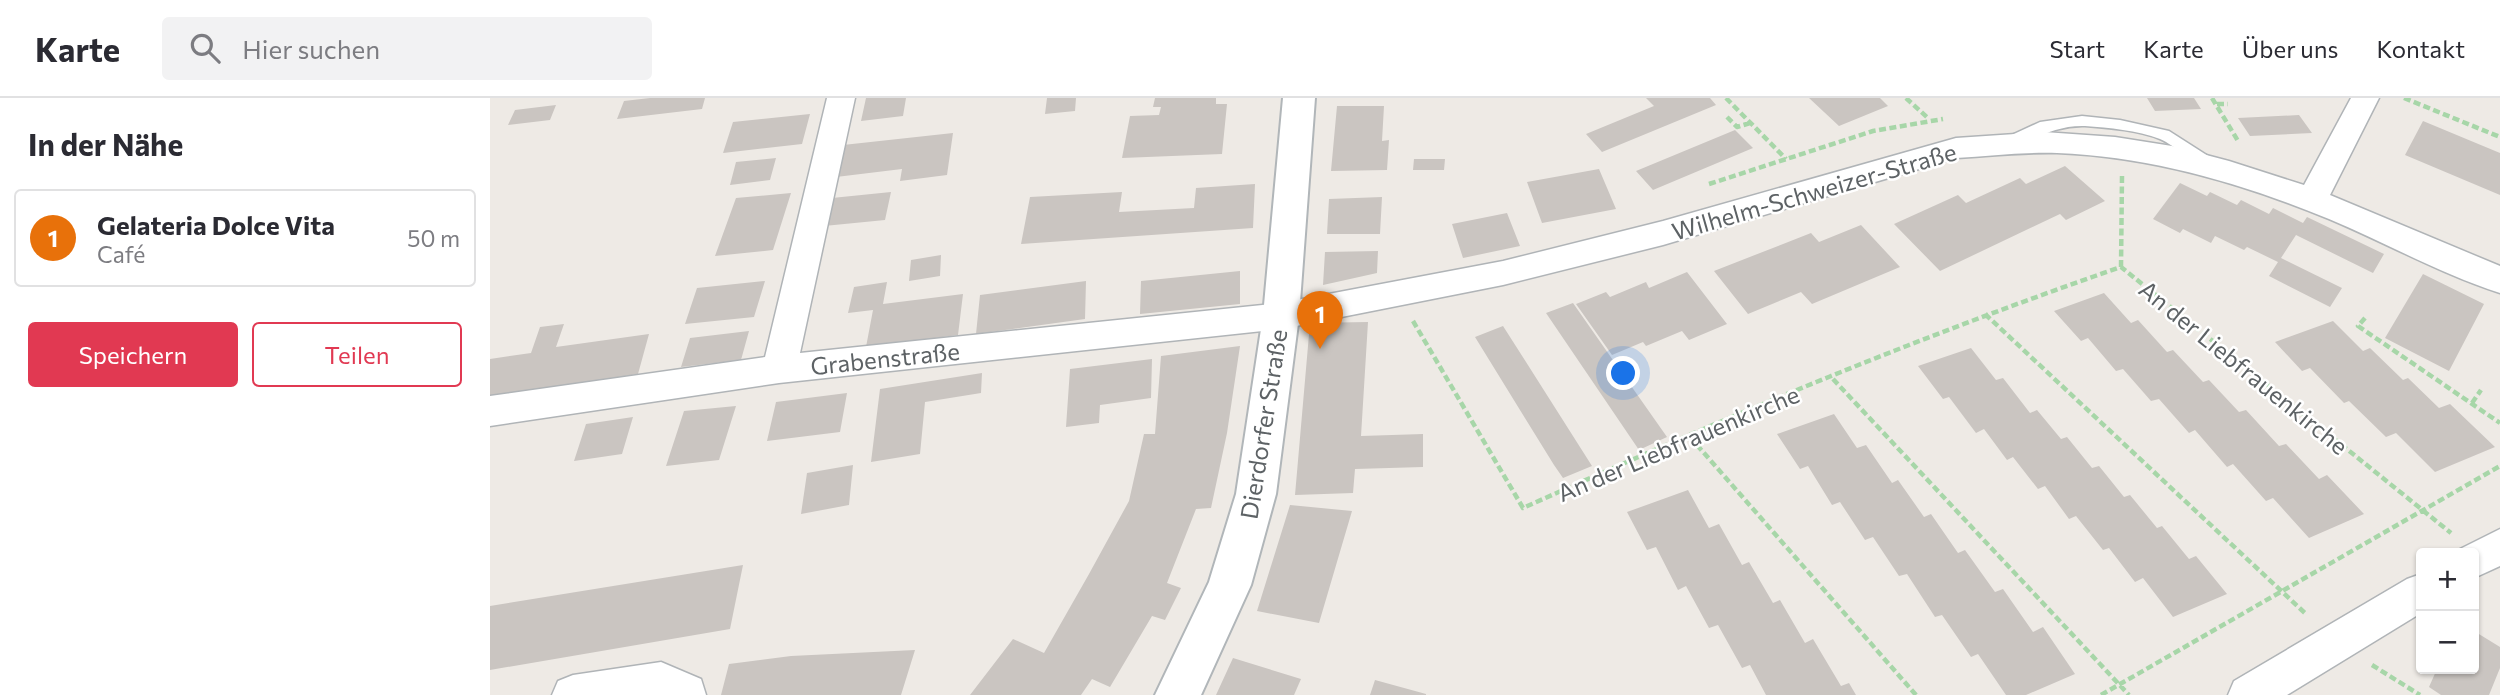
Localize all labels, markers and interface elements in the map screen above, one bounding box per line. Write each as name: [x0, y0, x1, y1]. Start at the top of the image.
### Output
search box: [162, 17, 652, 80]
text: Karte: [35, 28, 120, 69]
icon: search: [186, 29, 224, 67]
text: Hier suchen: [242, 33, 380, 64]
text: Start: [2050, 34, 2105, 63]
text: Karte: [2143, 34, 2204, 63]
text: Über uns: [2242, 34, 2338, 63]
text: Kontakt: [2376, 34, 2465, 63]
text: In der Nähe: [28, 125, 183, 162]
street label: Wilhelm-Schweizer-Straße: [1668, 136, 1960, 246]
text: Gelateria Dolce Vita: [97, 209, 335, 240]
text: 1: [48, 224, 58, 252]
text: 50 m: [407, 224, 460, 252]
text: Café: [97, 240, 145, 268]
street label: An der Liebfrauenkirche: [2134, 274, 2354, 460]
pin: 1: [1297, 291, 1343, 349]
button: Speichern: [28, 322, 238, 387]
button: Teilen: [252, 322, 462, 387]
street label: Dierdorfer Straße: [1234, 327, 1292, 521]
street label: Grabenstraße: [809, 336, 961, 380]
your location: [1606, 356, 1640, 390]
street label: An der Liebfrauenkirche: [1553, 379, 1803, 507]
map controls: [2416, 548, 2479, 674]
button: +: [2416, 548, 2479, 611]
button: −: [2416, 611, 2479, 674]

